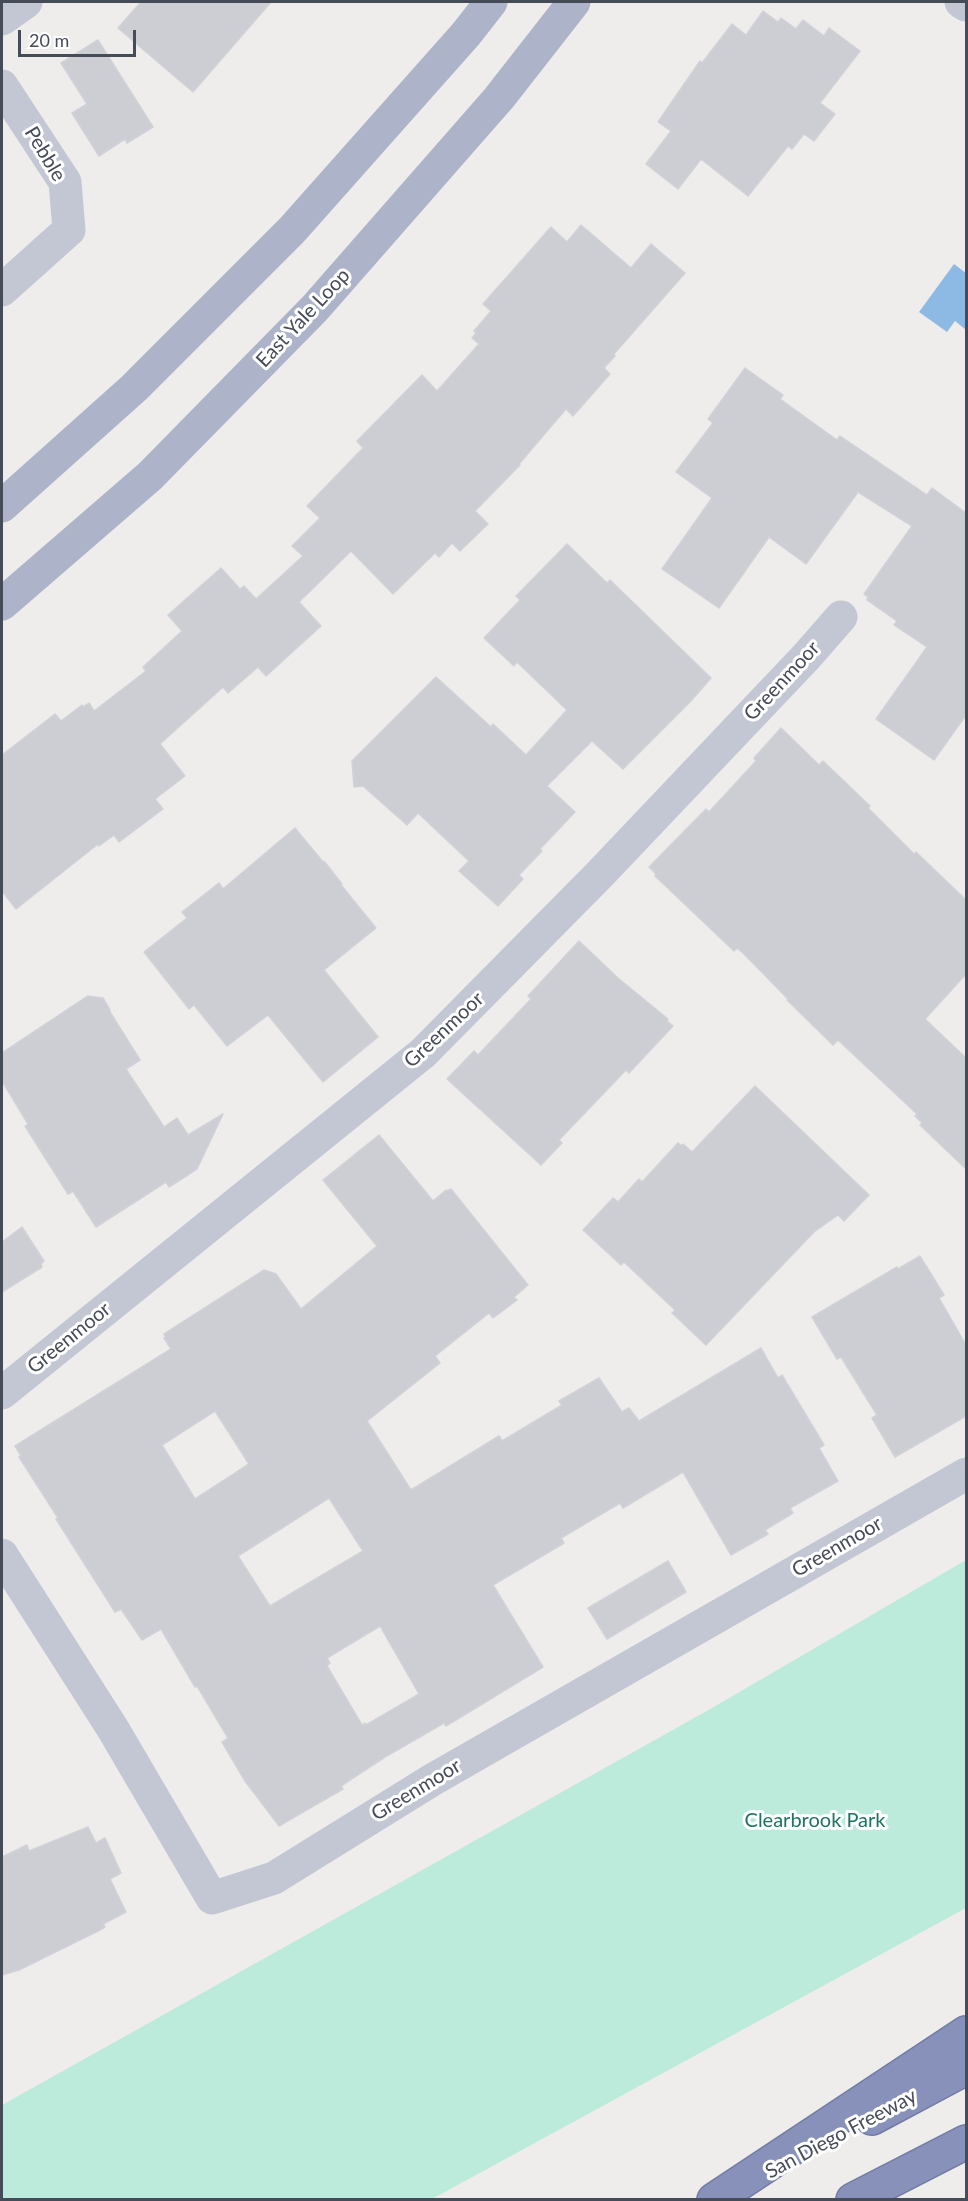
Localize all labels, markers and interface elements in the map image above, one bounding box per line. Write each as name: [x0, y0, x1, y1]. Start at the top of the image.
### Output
scale bar: [21, 18, 140, 56]
text: 20 m: [29, 29, 69, 51]
street label: Pebble: [19, 122, 71, 186]
street label: East Yale Loop: [251, 264, 355, 372]
street label: Greenmoor: [739, 636, 825, 726]
street label: Greenmoor: [399, 987, 489, 1073]
street label: Greenmoor: [23, 1297, 115, 1379]
street label: Greenmoor: [788, 1512, 886, 1582]
street label: Greenmoor: [367, 1754, 465, 1826]
park label: Clearbrook Park: [745, 1809, 885, 1833]
street label: San Diego Freeway: [761, 2084, 921, 2184]

